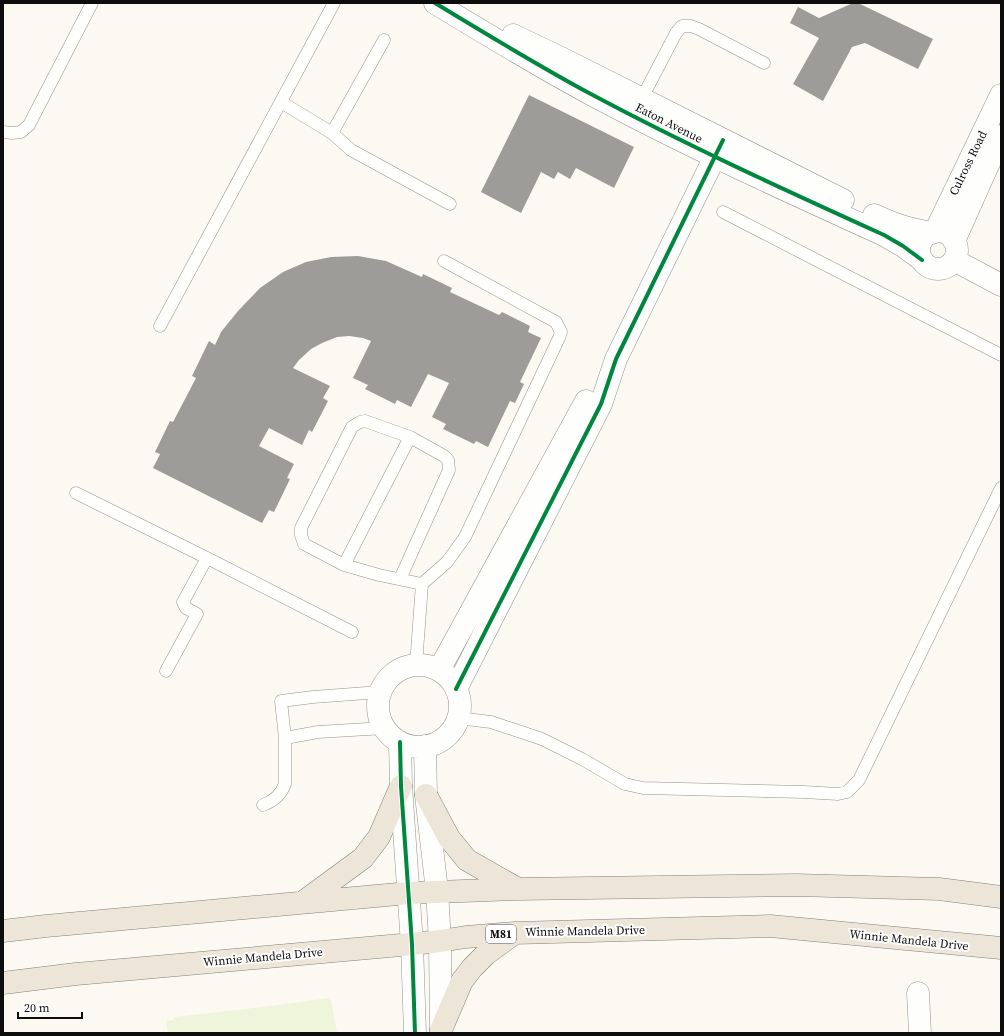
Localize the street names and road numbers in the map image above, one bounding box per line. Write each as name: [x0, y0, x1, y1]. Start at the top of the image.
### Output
street label: Eaton Avenue: [633, 99, 705, 147]
street label: Culross Road: [945, 128, 991, 198]
street label: Winnie Mandela Drive: [525, 922, 645, 940]
road number: M81: [486, 925, 516, 943]
street label: Winnie Mandela Drive: [849, 926, 969, 954]
street label: Winnie Mandela Drive: [203, 944, 323, 970]

